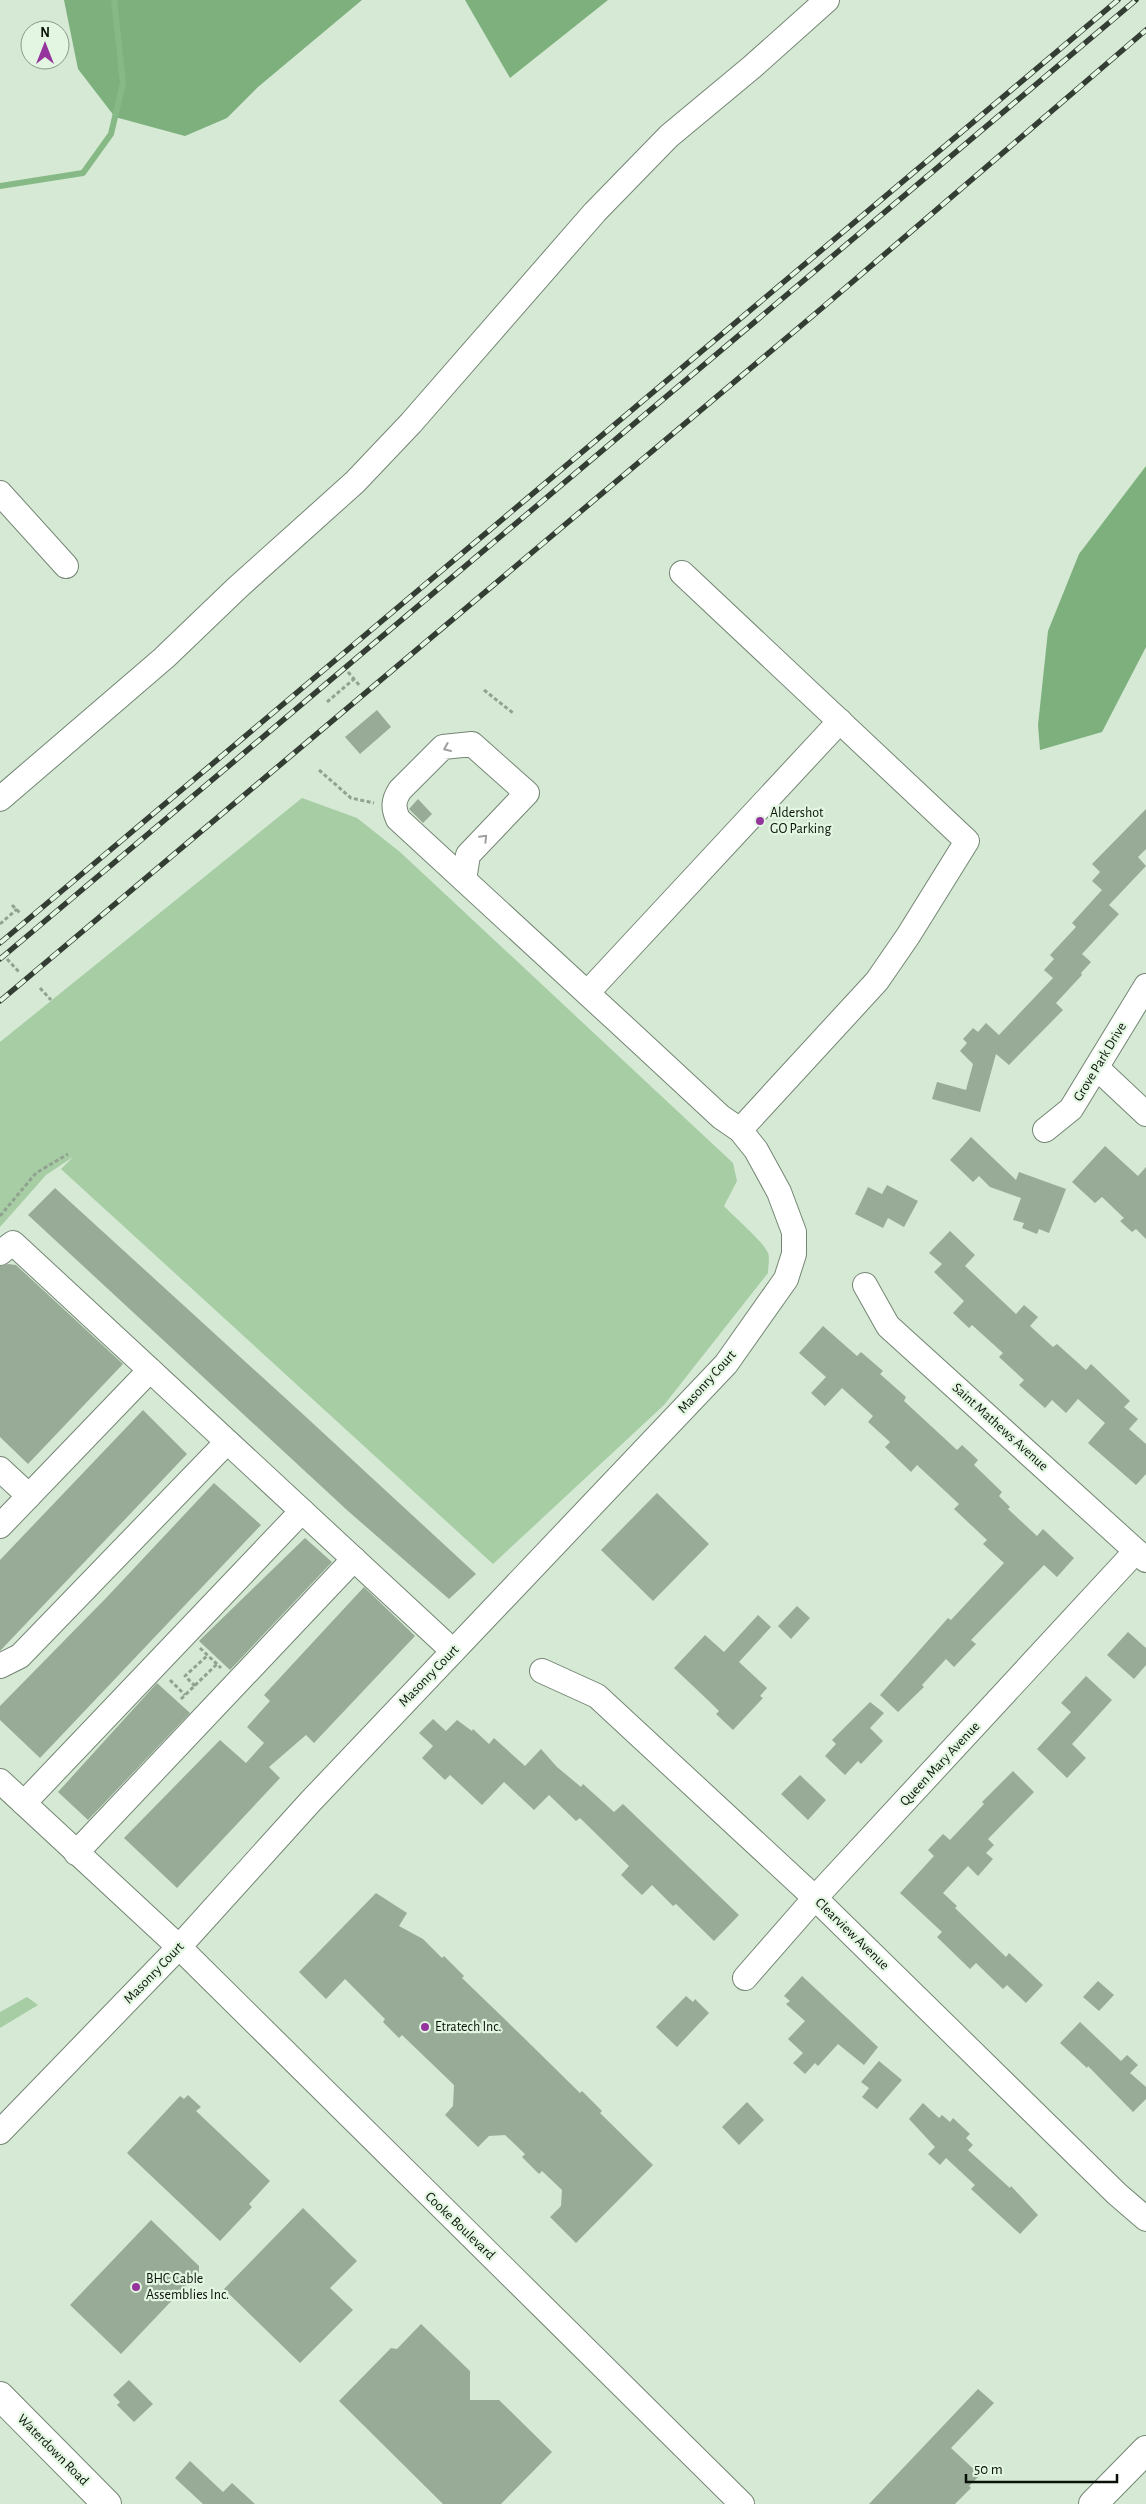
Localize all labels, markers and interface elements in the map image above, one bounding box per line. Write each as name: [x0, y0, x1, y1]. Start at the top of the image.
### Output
north arrow: [20, 20, 70, 70]
text: N: [40, 26, 50, 40]
one-way arrow: [443, 741, 452, 752]
place label: Aldershot GO Parking: [770, 806, 831, 836]
marker: Aldershot GO Parking: [754, 815, 766, 827]
one-way arrow: [478, 835, 487, 844]
street label: Grove Park Drive: [1071, 1020, 1129, 1104]
street label: Masonry Court: [675, 1347, 739, 1416]
street label: Saint Mathews Avenue: [949, 1380, 1051, 1474]
street label: Masonry Court: [396, 1642, 462, 1709]
street label: Queen Mary Avenue: [898, 1719, 982, 1809]
street label: Clearview Avenue: [812, 1895, 892, 1973]
street label: Masonry Court: [121, 1939, 187, 2006]
place label: Etratech Inc.: [435, 2020, 502, 2034]
marker: Etratech Inc.: [419, 2021, 431, 2033]
street label: Cooke Boulevard: [422, 2189, 498, 2263]
place label: BHC Cable Assemblies Inc.: [146, 2272, 229, 2302]
marker: BHC Cable Assemblies Inc.: [130, 2281, 142, 2293]
street label: Waterdown Road: [15, 2412, 91, 2488]
scale bar: [966, 2452, 1117, 2484]
text: 50 m: [974, 2462, 1003, 2477]

